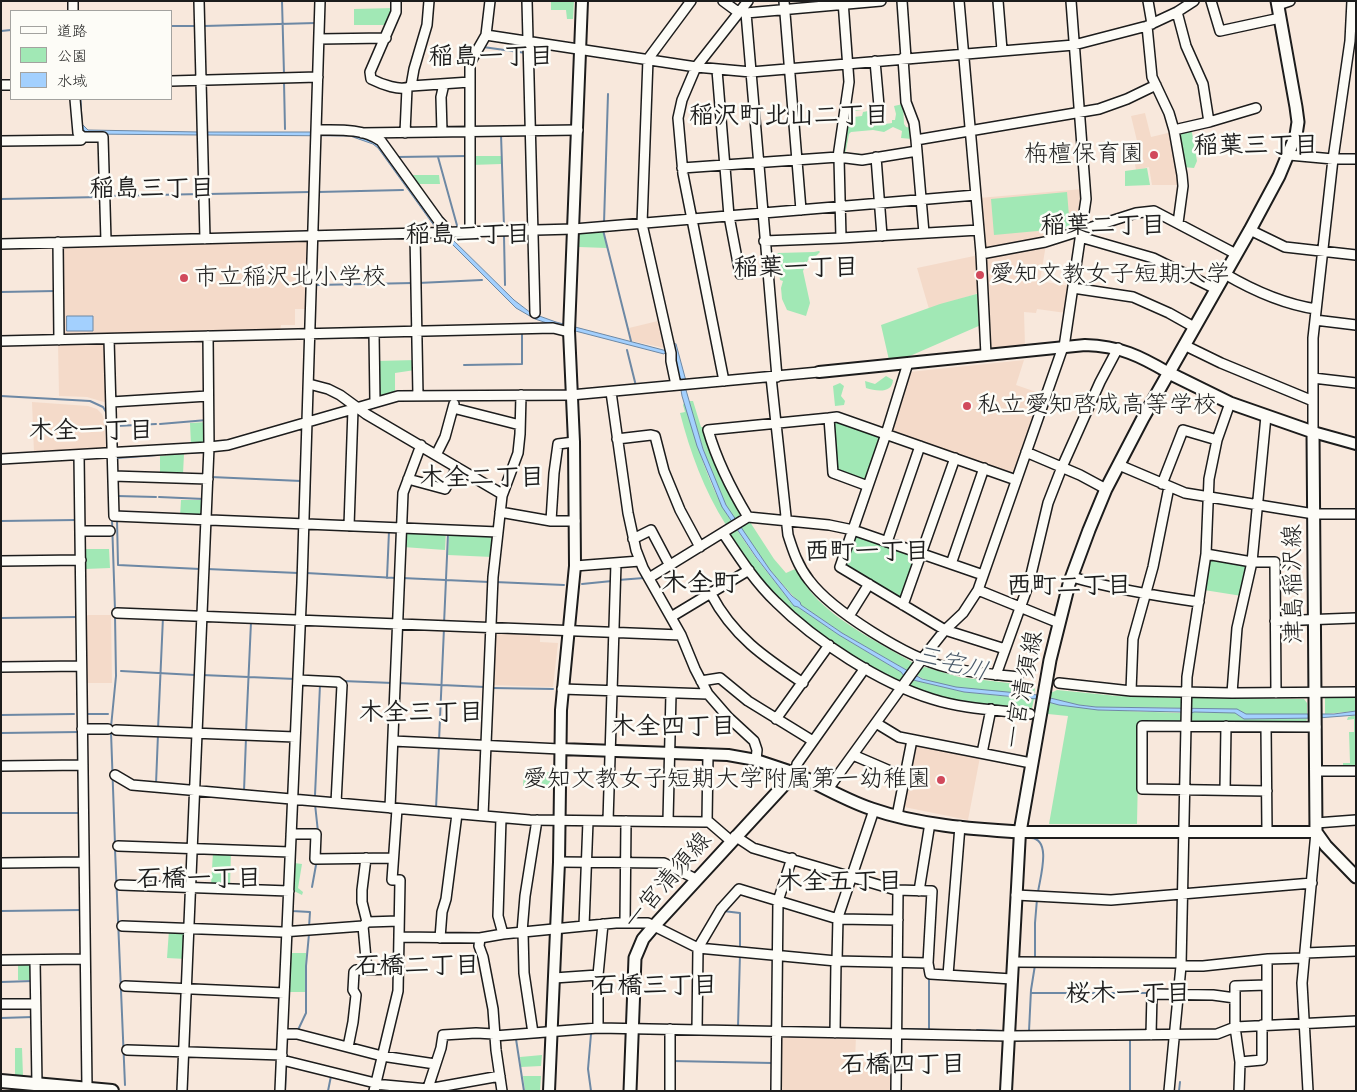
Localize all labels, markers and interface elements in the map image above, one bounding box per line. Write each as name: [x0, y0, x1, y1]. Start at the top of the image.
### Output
legend: [10, 10, 172, 100]
text: 道路: [57, 22, 87, 41]
district label: 稲島一丁目: [429, 42, 553, 72]
text: 公園: [57, 47, 87, 66]
text: 水域: [57, 72, 87, 91]
district label: 稲沢町北山二丁目: [689, 101, 889, 131]
district label: 稲葉三丁目: [1194, 131, 1318, 161]
place label: 栴檀保育園: [1024, 141, 1144, 169]
marker: 栴檀保育園: [1148, 149, 1160, 161]
district label: 稲島三丁目: [90, 174, 214, 204]
district label: 稲葉二丁目: [1041, 211, 1165, 241]
district label: 稲島二丁目: [406, 220, 530, 250]
district label: 稲葉一丁目: [734, 253, 858, 283]
place label: 愛知文教女子短期大学: [990, 261, 1230, 289]
place label: 市立稲沢北小学校: [194, 264, 386, 292]
marker: 愛知文教女子短期大学: [974, 269, 986, 281]
marker: 市立稲沢北小学校: [178, 272, 190, 284]
place label: 私立愛知啓成高等学校: [977, 392, 1217, 420]
marker: 私立愛知啓成高等学校: [961, 400, 973, 412]
district label: 木全一丁目: [29, 416, 153, 446]
district label: 木全二丁目: [420, 463, 544, 493]
street label: 津島稲沢線: [1279, 524, 1309, 644]
district label: 西町一丁目: [805, 537, 929, 567]
district label: 木全町: [661, 568, 739, 600]
district label: 西町二丁目: [1007, 571, 1131, 601]
street label: 一宮清須線: [998, 628, 1050, 752]
water label: 三宅川: [911, 640, 991, 688]
district label: 木全三丁目: [359, 698, 483, 728]
district label: 木全四丁目: [611, 712, 735, 742]
place label: 愛知文教女子短期大学附属第一幼稚園: [523, 766, 931, 794]
marker: 愛知文教女子短期大学附属第一幼稚園: [935, 774, 947, 786]
street label: 一宮清須線: [618, 826, 718, 936]
district label: 石橋一丁目: [137, 864, 261, 894]
district label: 木全五丁目: [778, 867, 902, 897]
district label: 石橋二丁目: [355, 951, 479, 981]
district label: 石橋三丁目: [593, 971, 717, 1001]
district label: 桜木一丁目: [1066, 979, 1190, 1009]
district label: 石橋四丁目: [841, 1050, 965, 1080]

